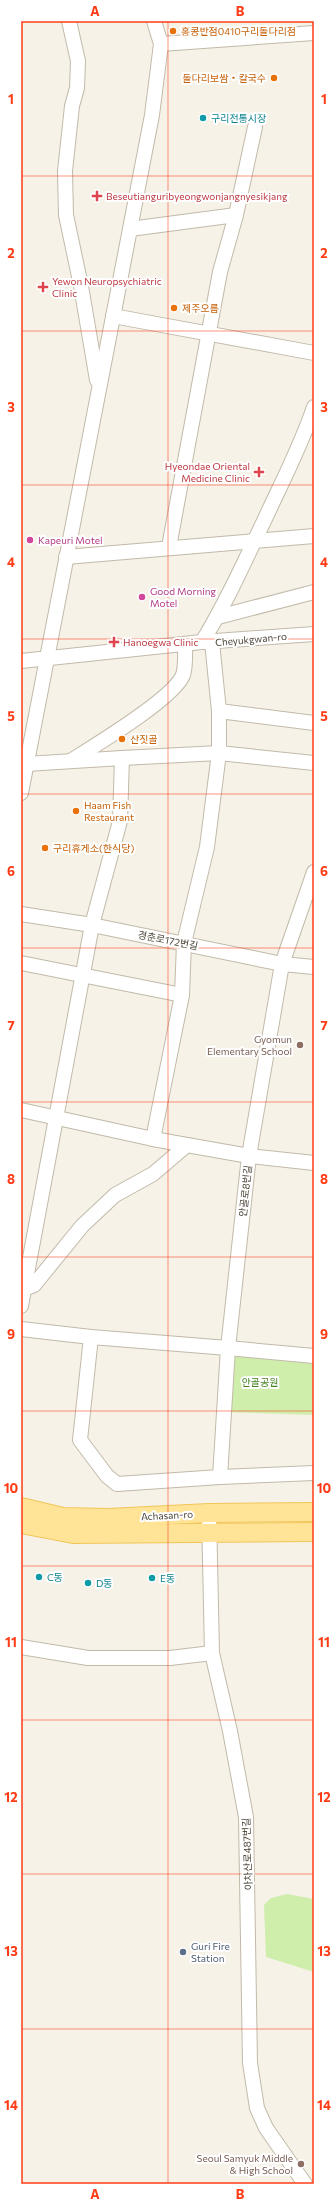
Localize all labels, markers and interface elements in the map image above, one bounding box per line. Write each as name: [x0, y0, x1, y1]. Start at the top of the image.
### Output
text: A: [90, 3, 100, 19]
text: B: [236, 3, 245, 19]
place label: 홍콩반점0410구리돌다리점: [181, 25, 296, 37]
marker: 홍콩반점0410구리돌다리점: [168, 26, 178, 36]
place label: 돌다리보쌈・칼국수: [182, 72, 266, 84]
marker: 돌다리보쌈・칼국수: [269, 73, 279, 83]
text: 1: [8, 91, 14, 107]
text: 1: [321, 91, 327, 107]
place label: 구리전통시장: [211, 112, 266, 124]
marker: 구리전통시장: [198, 113, 208, 123]
marker: Beseutianguribyeongwonjangnyesikjang: [91, 190, 103, 202]
place label: Beseutianguribyeongwonjangnyesikjang: [106, 190, 288, 202]
text: 2: [7, 245, 15, 261]
text: 2: [320, 245, 328, 261]
place label: Yewon Neuropsychiatric Clinic: [52, 275, 162, 299]
marker: Yewon Neuropsychiatric Clinic: [37, 281, 49, 293]
place label: 제주오름: [182, 302, 219, 314]
marker: 제주오름: [169, 303, 179, 313]
text: 3: [7, 399, 15, 415]
text: 3: [320, 399, 328, 415]
place label: Hyeondae Oriental Medicine Clinic: [165, 460, 250, 484]
marker: Hyeondae Oriental Medicine Clinic: [253, 466, 265, 478]
place label: Kapeuri Motel: [38, 534, 103, 546]
marker: Kapeuri Motel: [25, 535, 35, 545]
text: 4: [7, 554, 15, 570]
text: 4: [320, 554, 328, 570]
place label: Good Morning Motel: [150, 585, 217, 609]
marker: Good Morning Motel: [137, 592, 147, 602]
street label: Cheyukgwan-ro: [215, 630, 288, 648]
marker: Hanoegwa Clinic: [108, 636, 120, 648]
place label: Hanoegwa Clinic: [123, 636, 198, 648]
text: 5: [7, 708, 15, 724]
text: 5: [320, 708, 328, 724]
place label: 산짓골: [130, 733, 158, 745]
marker: 산짓골: [117, 734, 127, 744]
place label: Haam Fish Restaurant: [84, 799, 134, 823]
marker: Haam Fish Restaurant: [71, 806, 81, 816]
place label: 구리휴게소(한식당): [53, 842, 134, 854]
marker: 구리휴게소(한식당): [40, 843, 50, 853]
text: 6: [7, 863, 15, 879]
text: 6: [320, 863, 328, 879]
street label: 경춘로172번길: [137, 928, 199, 952]
text: 7: [7, 1017, 15, 1033]
text: 7: [320, 1017, 328, 1033]
place label: Gyomun Elementary School: [207, 1033, 292, 1057]
marker: Gyomun Elementary School: [295, 1040, 305, 1050]
street label: 안골로8번길: [236, 1164, 254, 1218]
text: 8: [7, 1171, 15, 1187]
text: 8: [320, 1171, 328, 1187]
text: 9: [7, 1326, 15, 1342]
text: 9: [320, 1326, 328, 1342]
park label: 안골공원: [242, 1376, 278, 1388]
text: 10: [4, 1480, 19, 1496]
text: 10: [317, 1480, 332, 1496]
street label: Achasan-ro: [141, 1508, 193, 1522]
place label: C동: [47, 1571, 63, 1583]
marker: C동: [34, 1572, 44, 1582]
place label: E동: [160, 1572, 175, 1584]
marker: E동: [147, 1573, 157, 1583]
place label: D동: [96, 1577, 113, 1589]
marker: D동: [83, 1578, 93, 1588]
text: 11: [5, 1634, 17, 1650]
text: 11: [318, 1634, 330, 1650]
text: 12: [4, 1789, 18, 1805]
text: 12: [317, 1789, 331, 1805]
street label: 아차산로487번길: [240, 1818, 254, 1890]
place label: Guri Fire Station: [191, 1940, 230, 1964]
text: 13: [4, 1943, 18, 1959]
text: 13: [317, 1943, 331, 1959]
marker: Guri Fire Station: [178, 1947, 188, 1957]
text: 14: [4, 2097, 18, 2113]
text: 14: [317, 2097, 331, 2113]
place label: Seoul Samyuk Middle & High School: [197, 2152, 293, 2176]
marker: Seoul Samyuk Middle & High School: [296, 2159, 306, 2169]
text: A: [90, 2186, 100, 2202]
text: B: [236, 2186, 245, 2202]

